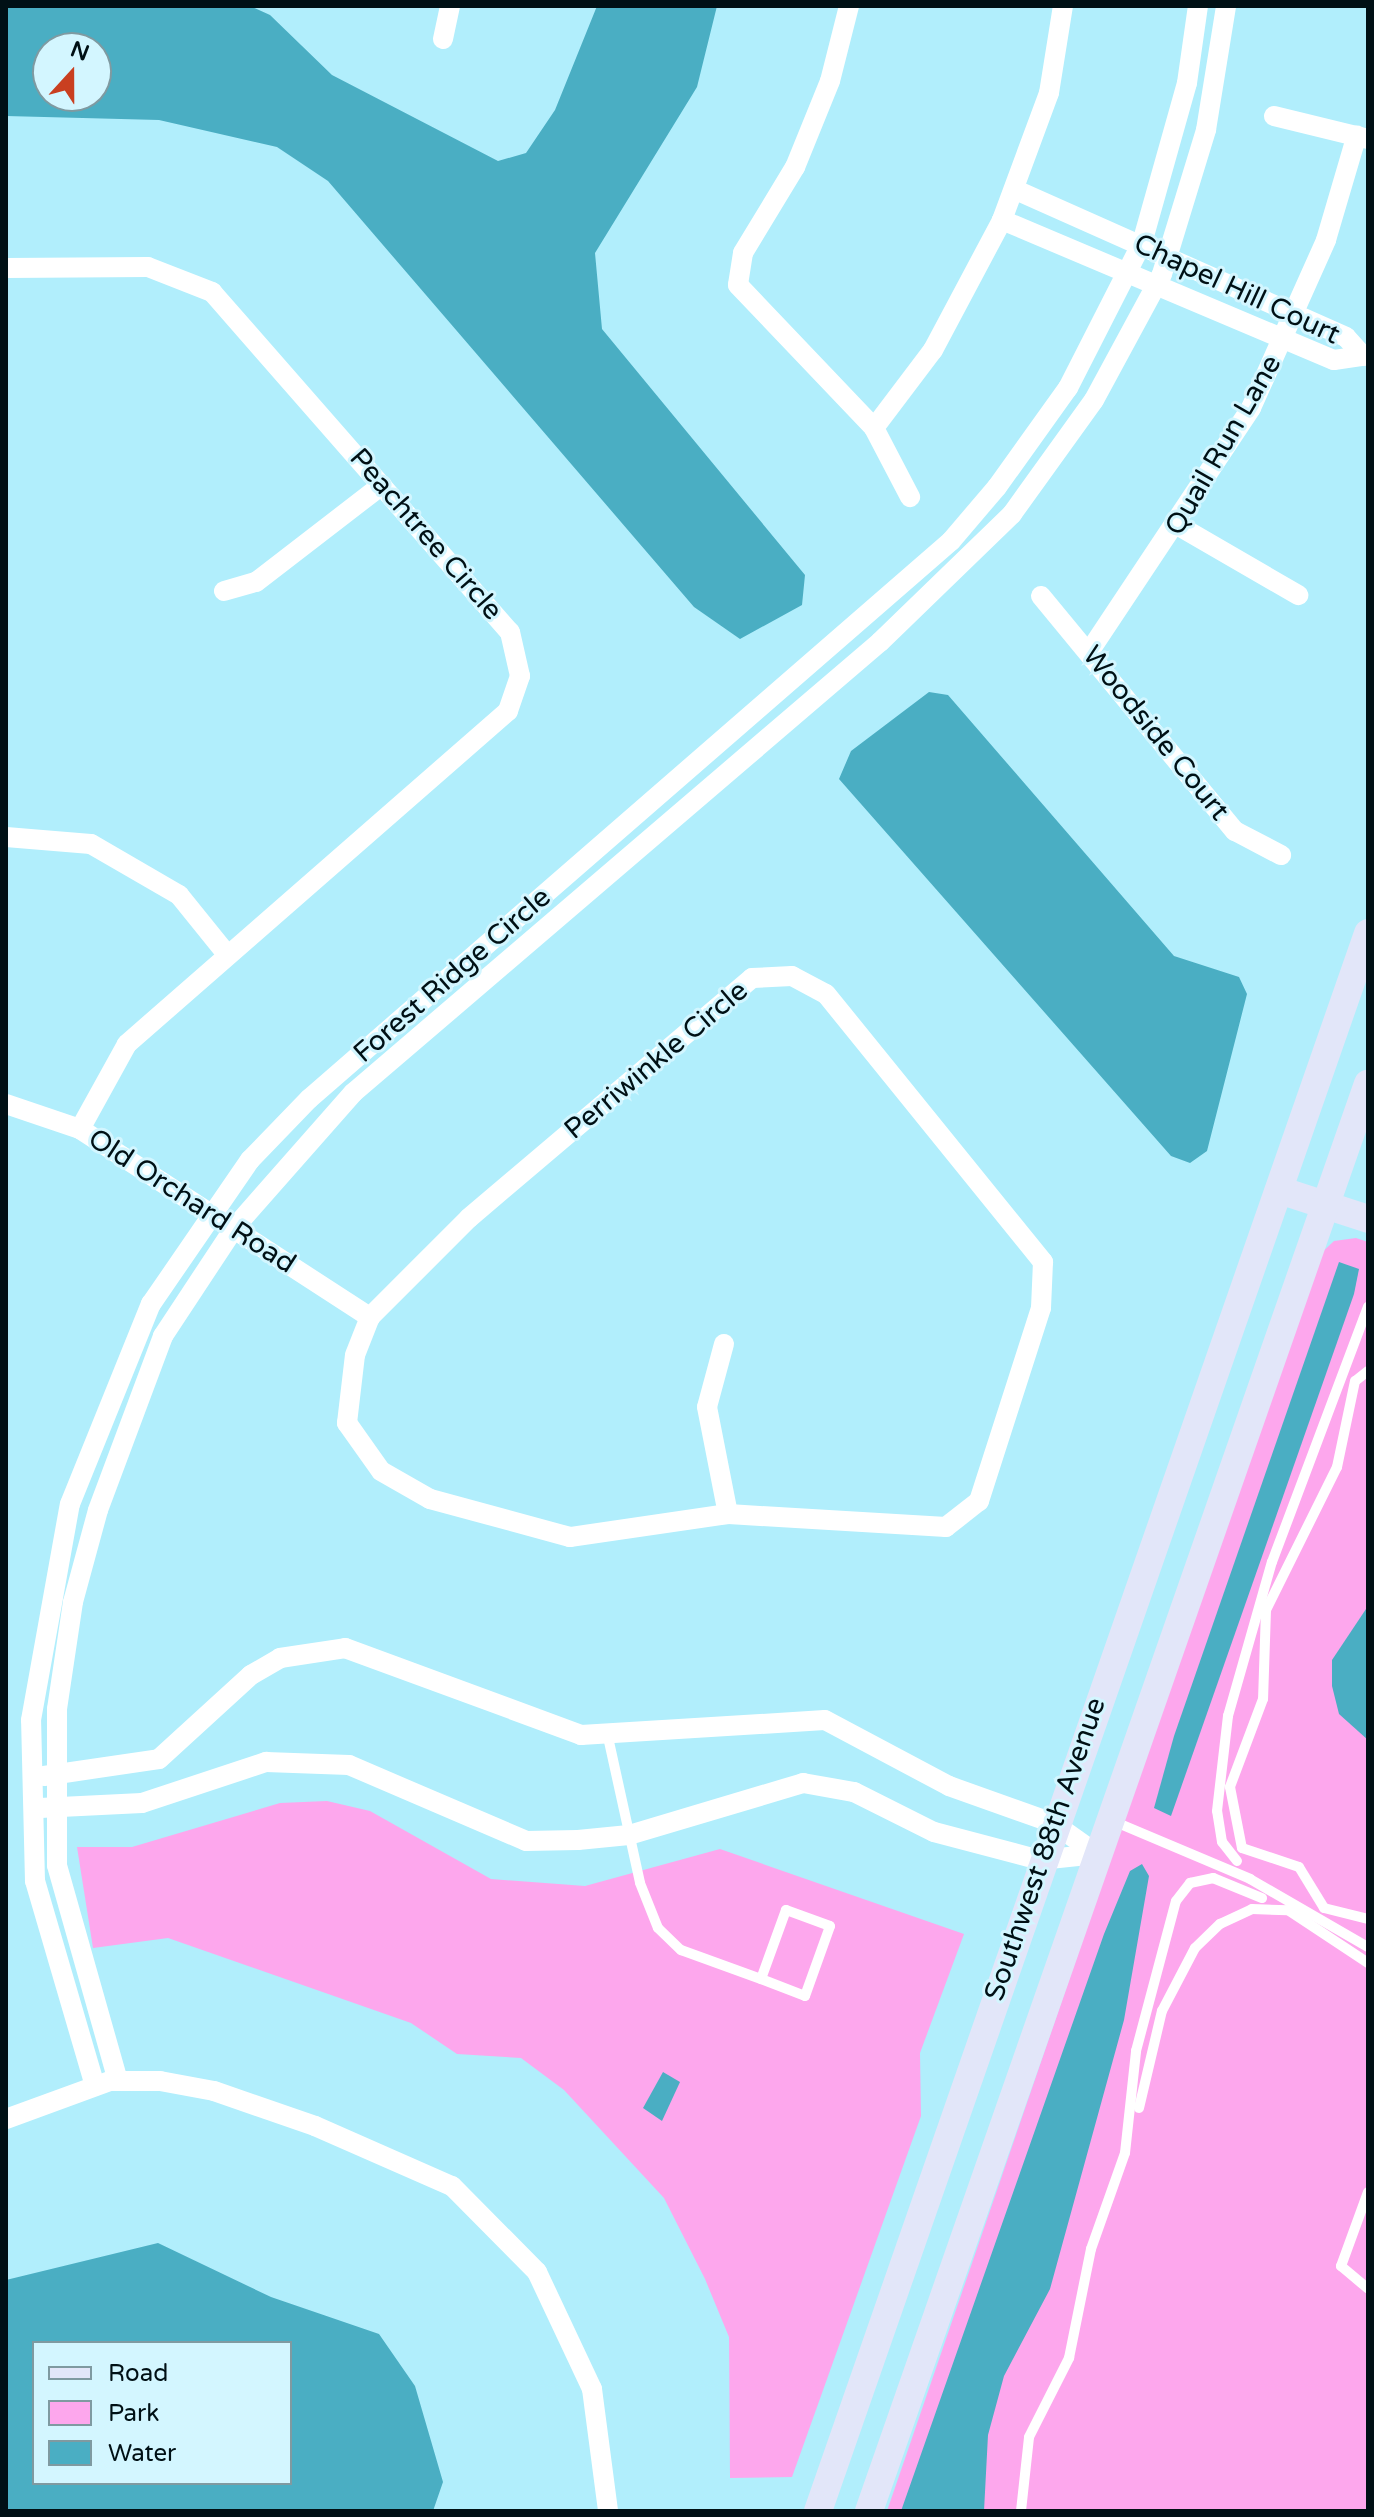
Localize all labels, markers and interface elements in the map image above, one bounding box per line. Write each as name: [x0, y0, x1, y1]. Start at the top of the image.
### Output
north arrow: [32, 32, 112, 112]
text: N: [67, 36, 93, 67]
street label: Chapel Hill Court: [1129, 227, 1345, 351]
street label: Quail Run Lane: [1158, 349, 1288, 541]
street label: Peachtree Circle: [342, 441, 510, 627]
street label: Woodside Court: [1075, 639, 1237, 827]
street label: Forest Ridge Circle: [347, 880, 557, 1070]
street label: Perriwinkle Circle: [558, 974, 754, 1146]
street label: Old Orchard Road: [82, 1121, 302, 1281]
street label: Southwest 88th Avenue: [977, 1693, 1113, 2005]
legend: [32, 2341, 292, 2485]
text: Road: [108, 2359, 168, 2388]
text: Park: [108, 2399, 159, 2428]
text: Water: [108, 2439, 176, 2468]

